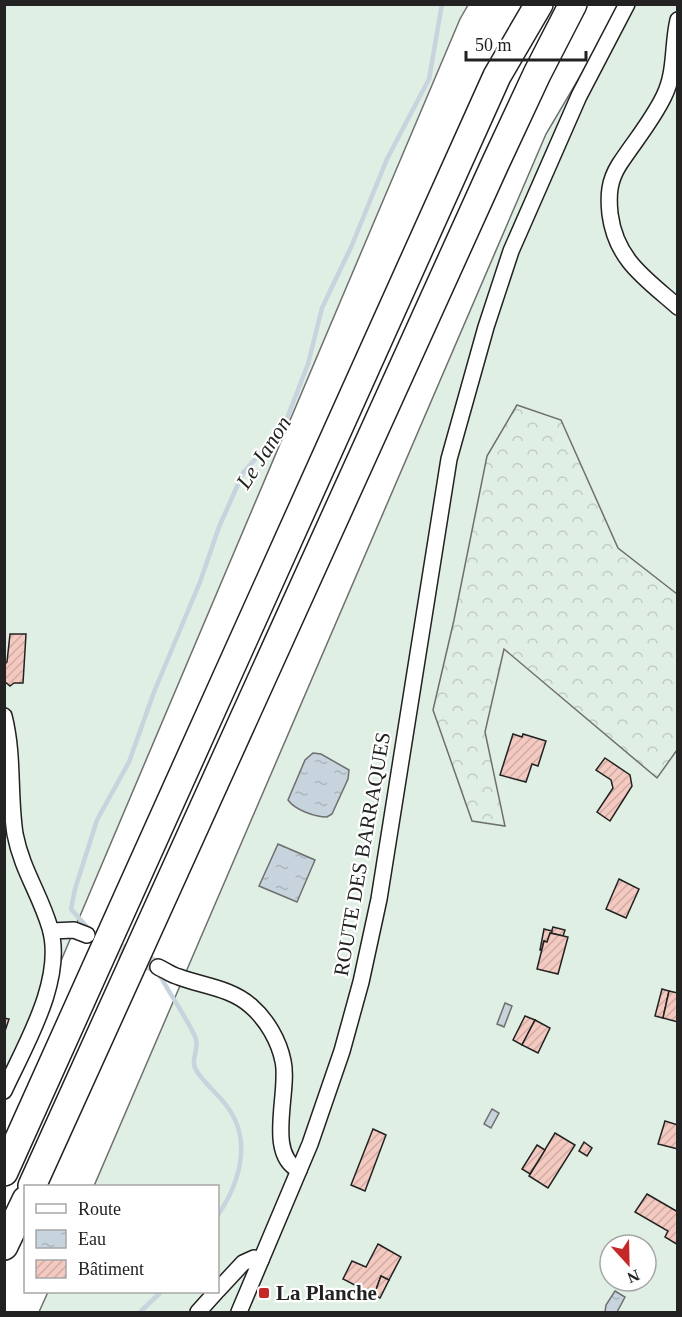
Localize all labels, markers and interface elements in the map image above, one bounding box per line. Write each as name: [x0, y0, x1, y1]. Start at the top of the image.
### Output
scale bar: [466, 24, 586, 62]
text: 50 m: [475, 35, 512, 55]
water label: Le Janon: [230, 411, 296, 494]
street label: ROUTE DES BARRAQUES: [329, 730, 395, 978]
legend: [24, 1185, 219, 1293]
text: Route: [78, 1199, 121, 1219]
text: Eau: [78, 1229, 106, 1249]
north arrow: [598, 1233, 658, 1293]
text: Bâtiment: [78, 1259, 144, 1279]
text: N: [624, 1266, 642, 1287]
place label: La Planche: [276, 1281, 377, 1305]
marker: La Planche: [257, 1286, 271, 1300]

